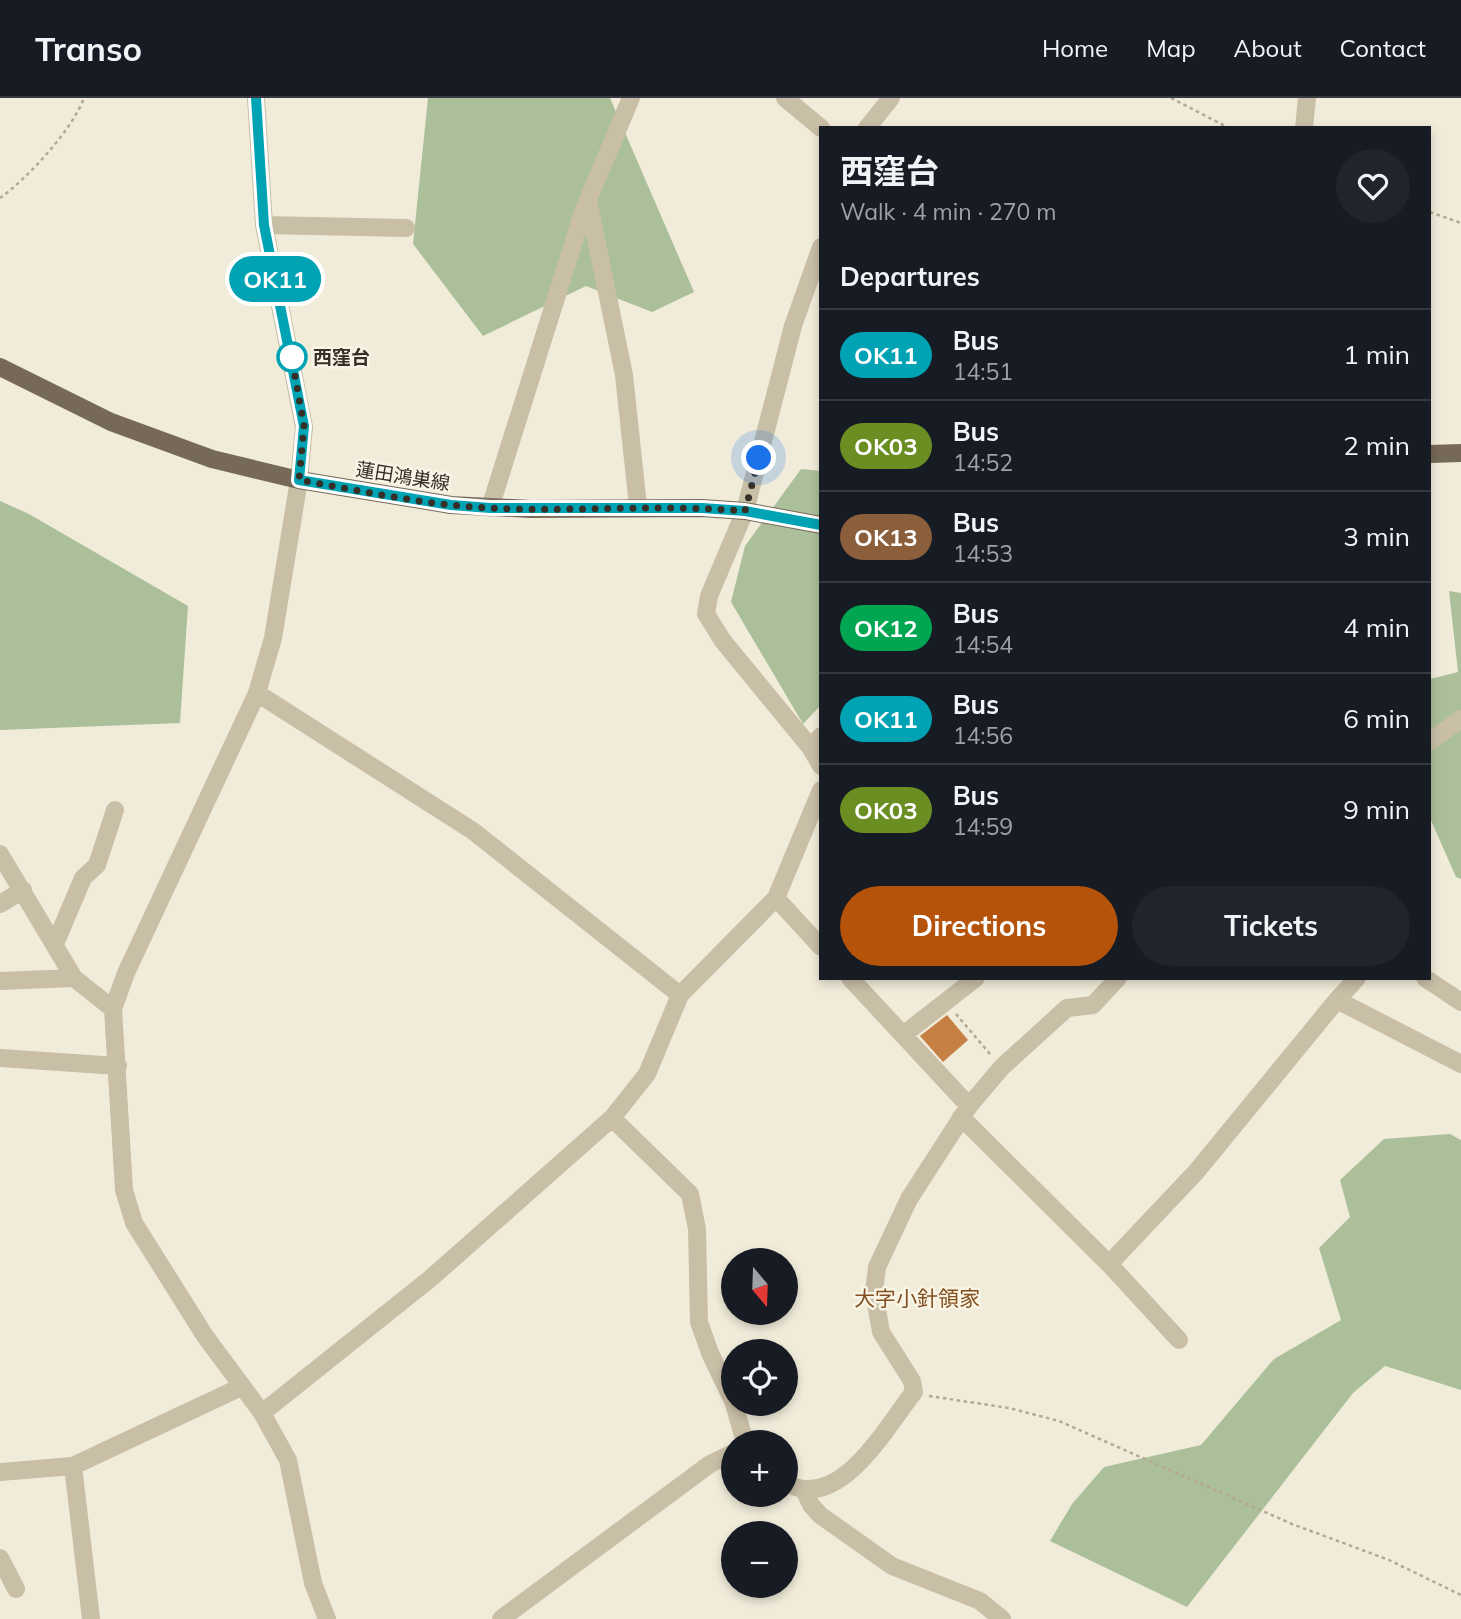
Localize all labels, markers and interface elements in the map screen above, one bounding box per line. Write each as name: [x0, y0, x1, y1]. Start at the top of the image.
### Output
text: Transo: [35, 28, 142, 69]
text: Home: [1042, 33, 1108, 63]
text: Map: [1146, 33, 1196, 63]
text: About: [1234, 33, 1302, 63]
text: Contact: [1340, 33, 1426, 63]
button: heart: [1336, 149, 1410, 223]
text: 西窪台: [840, 150, 939, 191]
text: Walk · 4 min · 270 m: [840, 197, 1057, 226]
line badge: OK11: [226, 256, 324, 302]
text: Departures: [840, 260, 980, 293]
text: OK11: [243, 264, 307, 294]
text: Bus: [953, 324, 999, 357]
text: 1 min: [1343, 338, 1410, 371]
text: OK11: [854, 340, 918, 370]
marker: 西窪台: [277, 342, 307, 372]
place label: 西窪台: [313, 345, 370, 369]
text: 14:51: [953, 357, 1013, 386]
text: Bus: [953, 415, 999, 448]
text: 2 min: [1343, 429, 1410, 462]
text: OK03: [854, 431, 918, 461]
your location: [741, 440, 776, 475]
text: 14:52: [953, 448, 1013, 477]
street label: 蓮田鴻巣線: [354, 457, 452, 495]
text: Bus: [953, 506, 999, 539]
text: 3 min: [1343, 520, 1410, 553]
text: OK13: [854, 522, 918, 552]
text: 14:53: [953, 539, 1013, 568]
text: Bus: [953, 597, 999, 630]
text: 4 min: [1343, 611, 1410, 644]
text: OK12: [854, 613, 918, 643]
text: 14:54: [953, 630, 1013, 659]
text: Bus: [953, 688, 999, 721]
text: 6 min: [1343, 702, 1410, 735]
text: OK11: [854, 704, 918, 734]
text: 14:56: [953, 721, 1013, 750]
text: Bus: [953, 779, 999, 812]
text: 9 min: [1343, 793, 1410, 826]
text: OK03: [854, 795, 918, 825]
text: 14:59: [953, 812, 1013, 841]
button: Directions: [840, 886, 1118, 966]
button: Tickets: [1132, 886, 1410, 966]
north arrow: [721, 1248, 798, 1325]
map controls: [721, 1248, 798, 1598]
district label: 大字小針領家: [854, 1285, 980, 1311]
button: locate: [721, 1339, 798, 1416]
button: +: [721, 1430, 798, 1507]
button: −: [721, 1521, 798, 1598]

